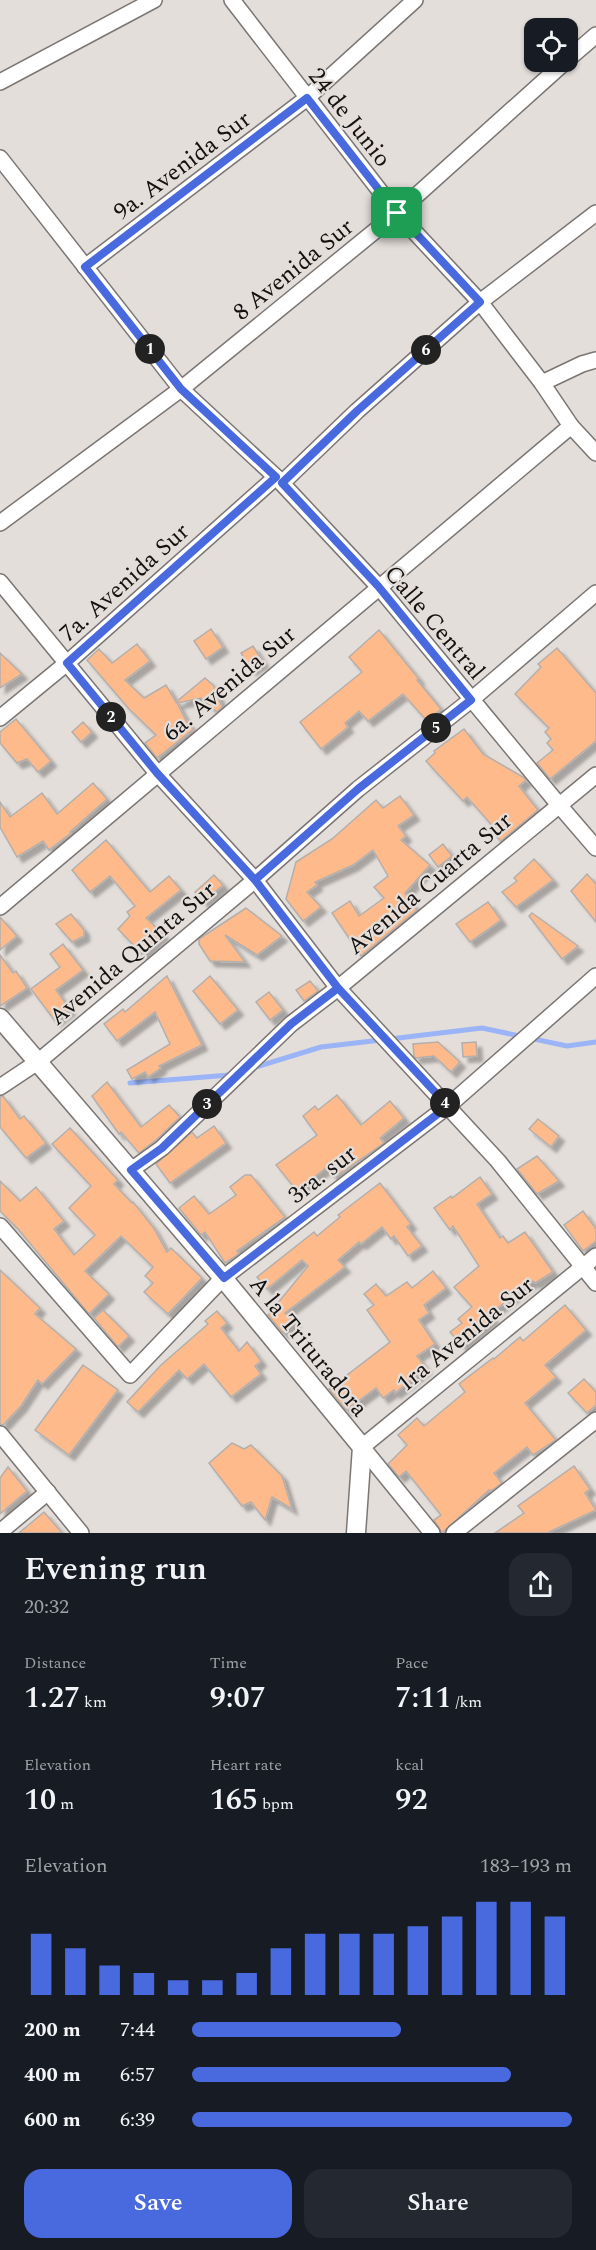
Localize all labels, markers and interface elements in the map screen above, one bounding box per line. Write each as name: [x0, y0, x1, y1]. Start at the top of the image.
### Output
map controls: [524, 18, 578, 72]
button: locate: [524, 18, 578, 72]
street label: 24 de Junio: [299, 60, 400, 175]
street label: 9a. Avenida Sur: [106, 102, 259, 230]
pin: [371, 187, 422, 238]
icon: arrive: [380, 196, 413, 229]
street label: 8 Avenida Sur: [225, 210, 362, 330]
pin: 1: [135, 334, 165, 364]
pin: 6: [411, 335, 441, 365]
text: 1: [146, 337, 154, 361]
text: 6: [422, 338, 430, 362]
street label: 7a. Avenida Sur: [52, 514, 198, 651]
street label: Calle Central: [375, 557, 493, 688]
street label: 6a. Avenida Sur: [155, 617, 304, 750]
pin: 2: [96, 702, 126, 732]
text: 2: [107, 705, 115, 729]
pin: 5: [421, 713, 451, 743]
text: 5: [432, 716, 440, 740]
street label: Avenida Cuarta Sur: [339, 804, 520, 964]
street label: Avenida Quinta Sur: [41, 873, 224, 1035]
pin: 4: [430, 1088, 460, 1118]
pin: 3: [192, 1089, 222, 1119]
text: 4: [441, 1091, 449, 1115]
text: 3: [203, 1092, 211, 1116]
street label: 3ra. sur: [280, 1136, 365, 1213]
street label: A la Trituradora: [240, 1268, 377, 1425]
street label: 1ra Avenida Sur: [389, 1268, 542, 1402]
text: Evening run: [24, 1544, 207, 1594]
button: share: [509, 1553, 572, 1616]
text: 20:32: [24, 1592, 69, 1622]
text: Distance: [24, 1651, 86, 1675]
text: Time: [210, 1651, 247, 1675]
text: Pace: [395, 1651, 428, 1675]
text: 1.27: [24, 1675, 80, 1721]
text: 9:07: [210, 1675, 266, 1721]
text: 7:11: [395, 1675, 451, 1721]
text: km: [80, 1690, 107, 1714]
text: /km: [451, 1690, 482, 1714]
text: Elevation: [24, 1753, 91, 1777]
text: Heart rate: [210, 1753, 282, 1777]
text: kcal: [395, 1753, 424, 1777]
text: 10: [24, 1777, 56, 1823]
text: 165: [210, 1777, 258, 1823]
text: 92: [395, 1777, 428, 1823]
text: m: [56, 1792, 74, 1816]
text: bpm: [258, 1792, 294, 1816]
text: Elevation: [24, 1851, 108, 1881]
text: 183–193 m: [480, 1851, 572, 1881]
text: 200 m: [24, 2015, 81, 2045]
text: 7:44: [120, 2015, 155, 2045]
text: 400 m: [24, 2060, 81, 2090]
text: 6:57: [120, 2060, 155, 2090]
text: 600 m: [24, 2105, 81, 2135]
text: 6:39: [120, 2105, 155, 2135]
button: Save: [24, 2169, 292, 2238]
button: Share: [304, 2169, 572, 2238]

